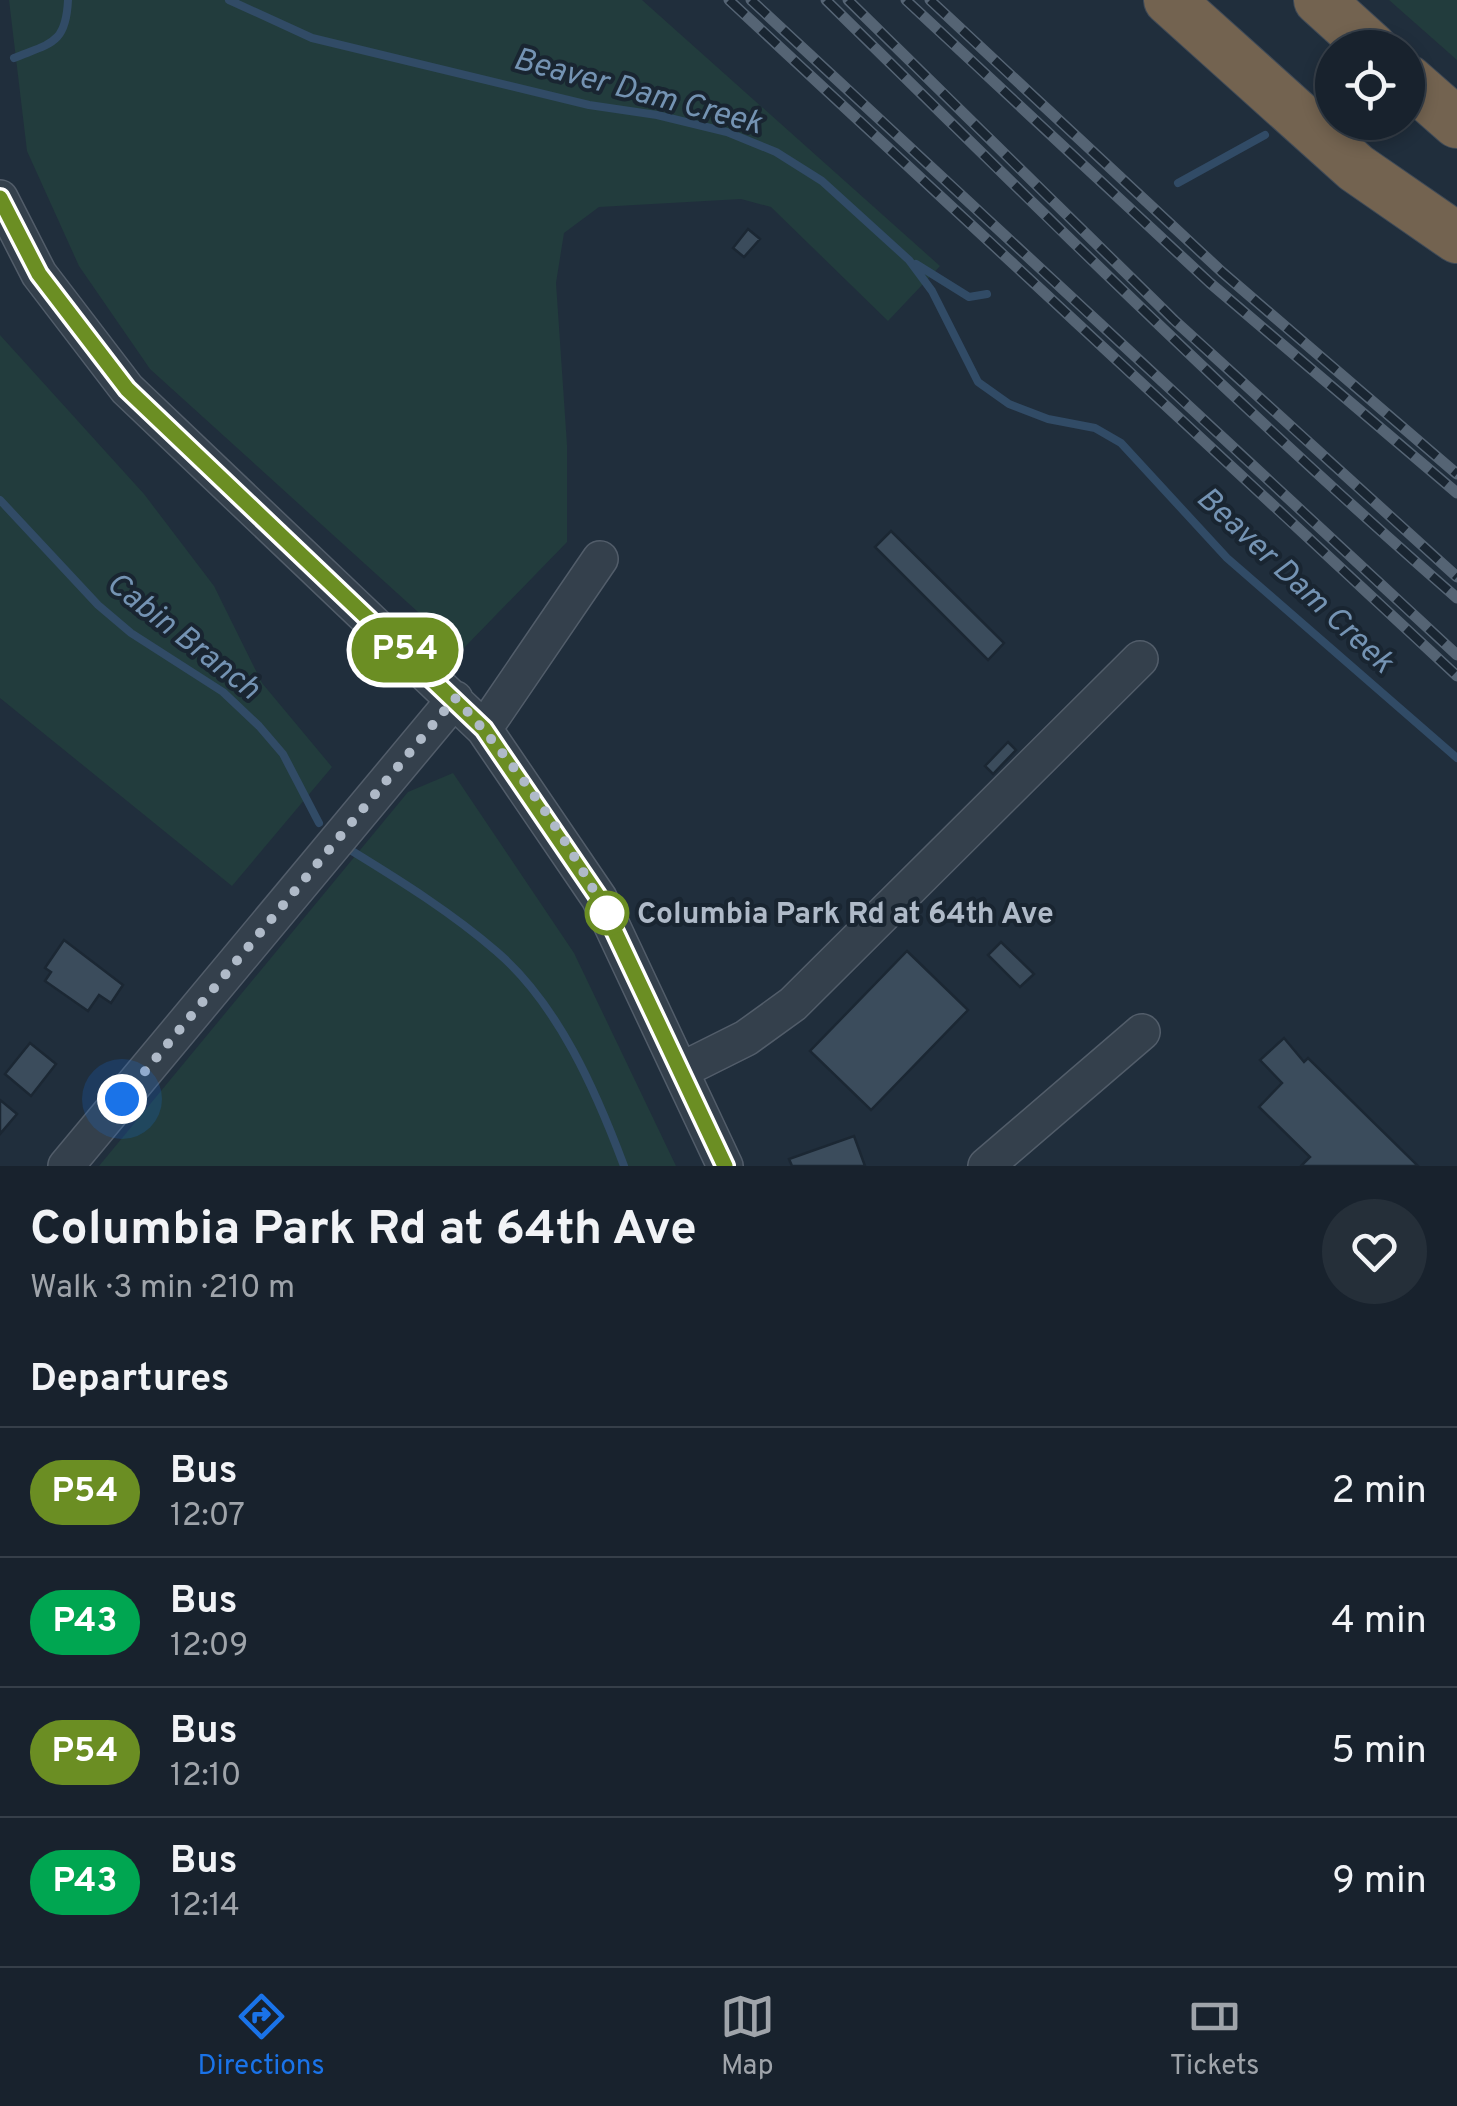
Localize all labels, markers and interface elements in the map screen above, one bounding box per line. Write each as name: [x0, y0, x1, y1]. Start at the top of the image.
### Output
map controls: [1315, 30, 1425, 140]
button: locate: [1315, 30, 1425, 140]
water label: Beaver Dam Creek: [509, 41, 767, 146]
water label: Beaver Dam Creek: [1187, 479, 1402, 684]
water label: Cabin Branch: [97, 565, 268, 710]
line badge: P54: [348, 618, 462, 682]
text: P54: [372, 628, 438, 672]
marker: Columbia Park Rd at 64th Ave: [586, 892, 628, 934]
place label: Columbia Park Rd at 64th Ave: [637, 897, 1054, 934]
your location: [97, 1074, 147, 1124]
button: heart: [1322, 1199, 1427, 1304]
text: Columbia Park Rd at 64th Ave: [30, 1201, 697, 1261]
text: Walk · 3 min · 210 m: [30, 1269, 295, 1309]
text: Departures: [30, 1356, 230, 1405]
text: Bus: [170, 1448, 237, 1497]
text: 2 min: [1332, 1468, 1427, 1517]
text: P54: [52, 1470, 118, 1514]
text: 12:07: [170, 1497, 245, 1537]
text: Bus: [170, 1578, 237, 1627]
text: 4 min: [1331, 1598, 1427, 1647]
text: P43: [53, 1600, 117, 1644]
text: 12:09: [170, 1627, 248, 1667]
text: Bus: [170, 1708, 237, 1757]
text: 5 min: [1331, 1728, 1427, 1777]
text: P54: [52, 1730, 118, 1774]
text: 12:10: [170, 1757, 241, 1797]
text: Bus: [170, 1838, 237, 1887]
text: 9 min: [1332, 1858, 1427, 1907]
text: P43: [53, 1860, 117, 1904]
text: 12:14: [170, 1887, 240, 1927]
tab: Directions: [198, 1989, 325, 2085]
tab: Map: [720, 1989, 775, 2085]
tab: Tickets: [1170, 1989, 1259, 2085]

